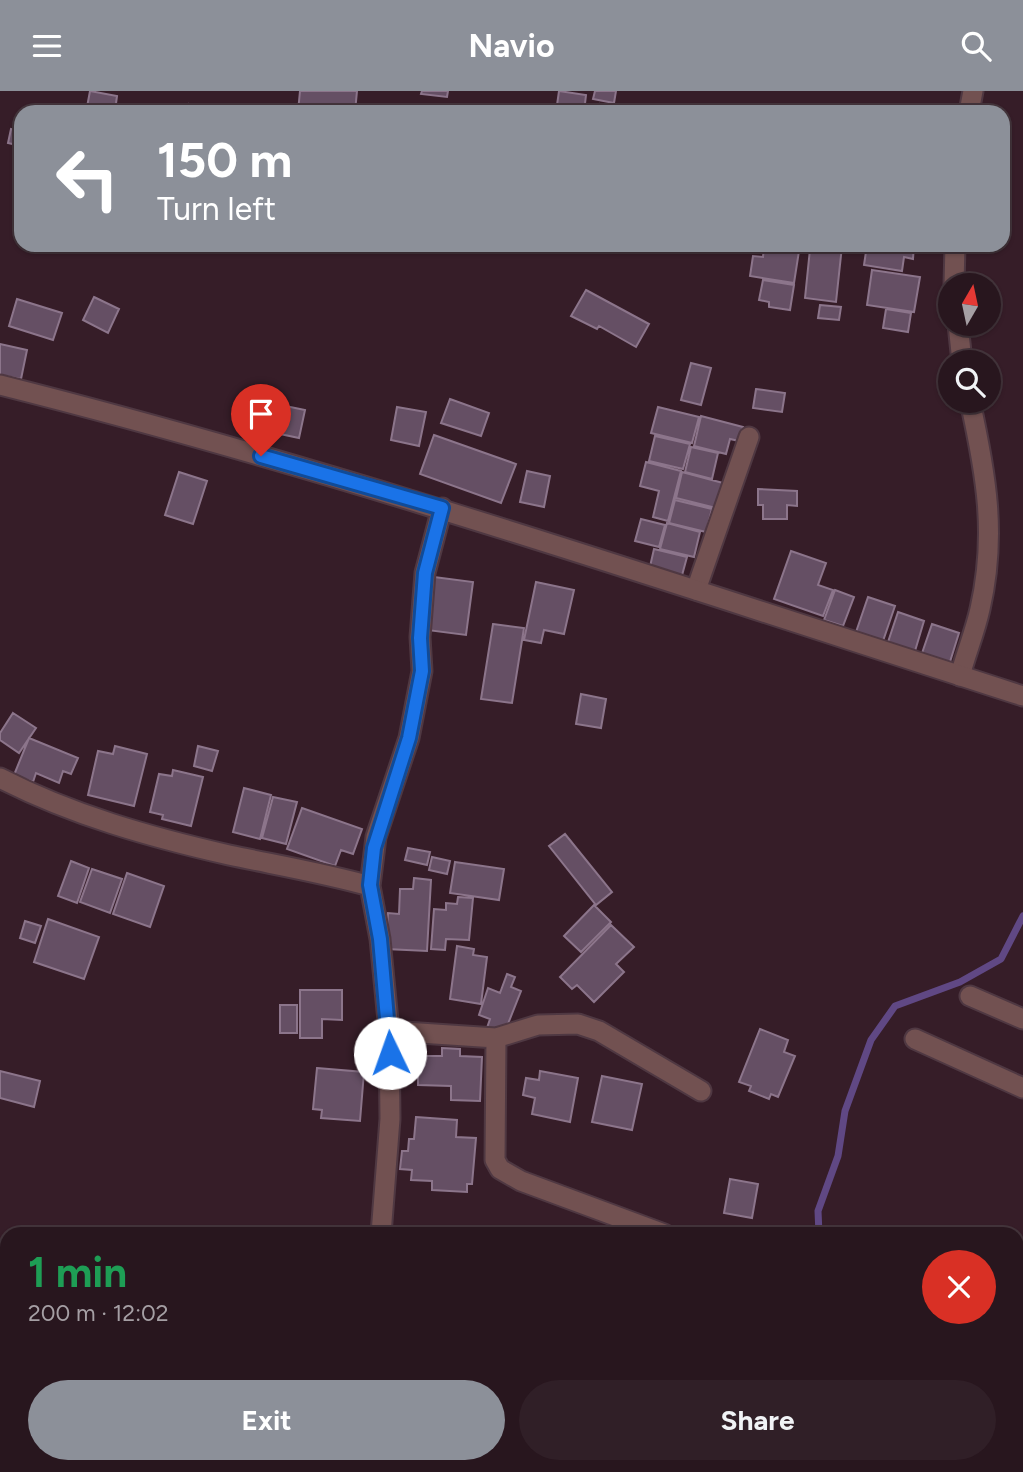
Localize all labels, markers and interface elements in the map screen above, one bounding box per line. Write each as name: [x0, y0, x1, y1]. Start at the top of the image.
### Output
icon: menu: [28, 27, 66, 65]
text: Navio: [468, 27, 555, 65]
icon: search: [957, 27, 995, 65]
text: 150 m: [157, 130, 292, 189]
icon: left: [42, 133, 133, 224]
text: Turn left: [157, 190, 276, 228]
north arrow: [938, 273, 1001, 336]
map controls: [938, 273, 1001, 413]
button: search: [938, 350, 1001, 413]
pin: [231, 384, 291, 456]
icon: arrive: [242, 395, 280, 433]
position arrow: [353, 1016, 427, 1090]
text: 1 min: [28, 1247, 127, 1298]
button: close: [922, 1250, 996, 1324]
text: 200 m · 12:02: [28, 1299, 169, 1327]
button: Exit: [28, 1380, 505, 1460]
button: Share: [519, 1380, 996, 1460]

